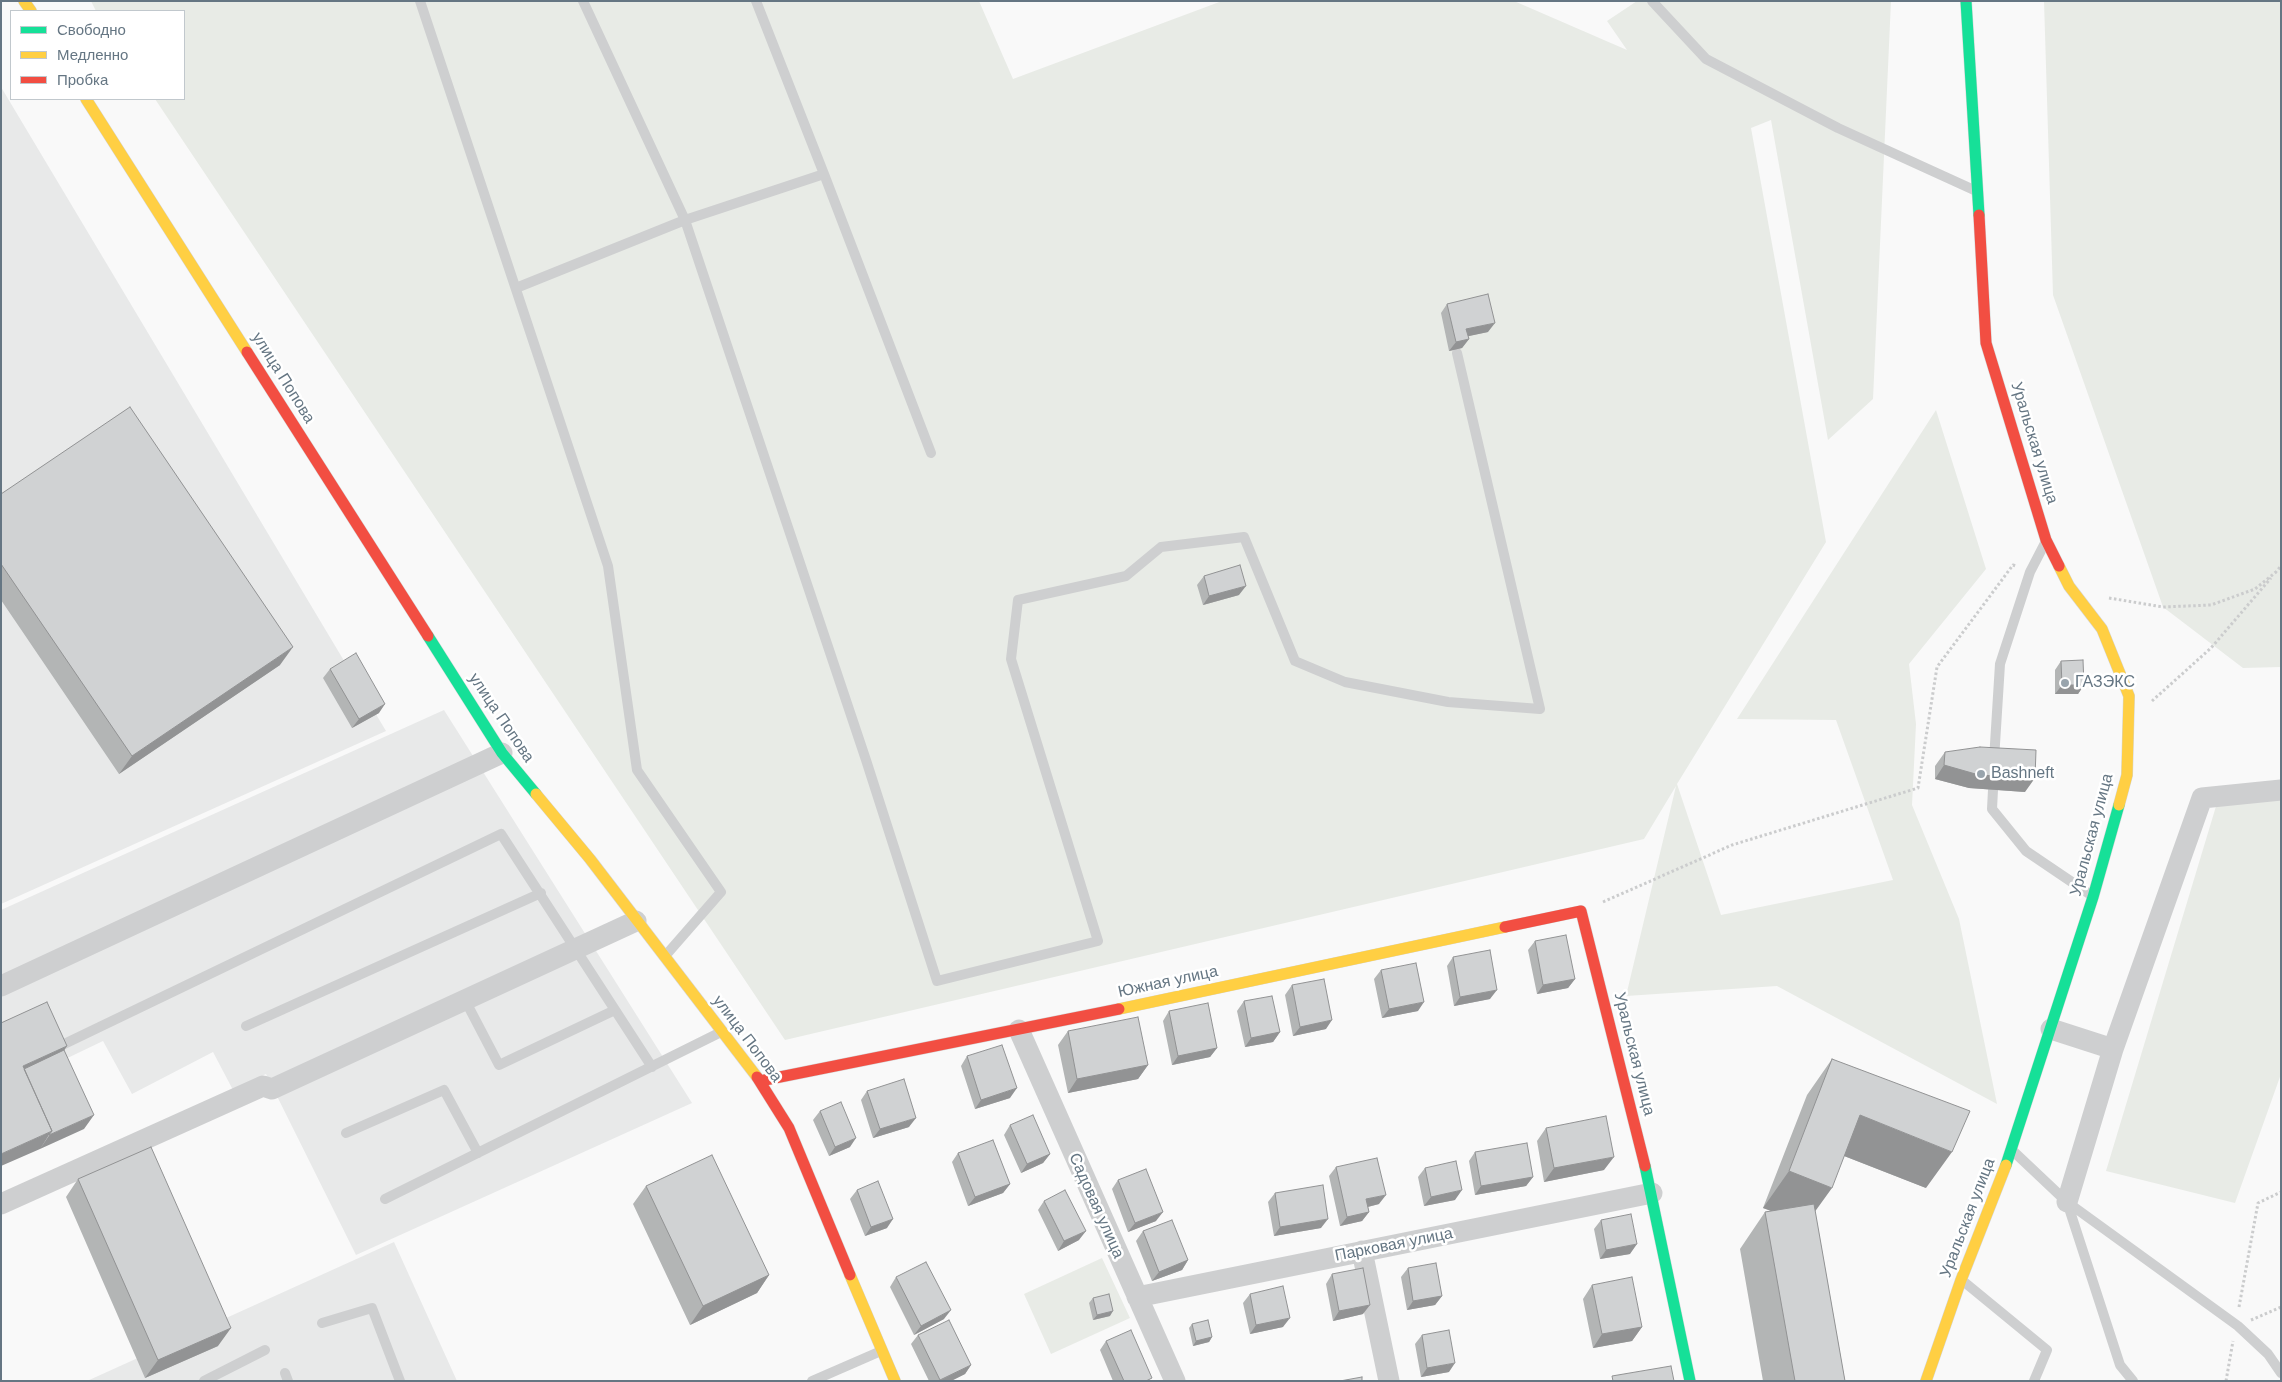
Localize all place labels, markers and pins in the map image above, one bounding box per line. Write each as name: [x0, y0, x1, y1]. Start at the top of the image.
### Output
place label: ГАЗЭКС: [2075, 673, 2135, 693]
marker: ГАЗЭКС: [2059, 677, 2071, 689]
place label: Bashneft: [1991, 764, 2054, 784]
marker: Bashneft: [1975, 768, 1987, 780]

